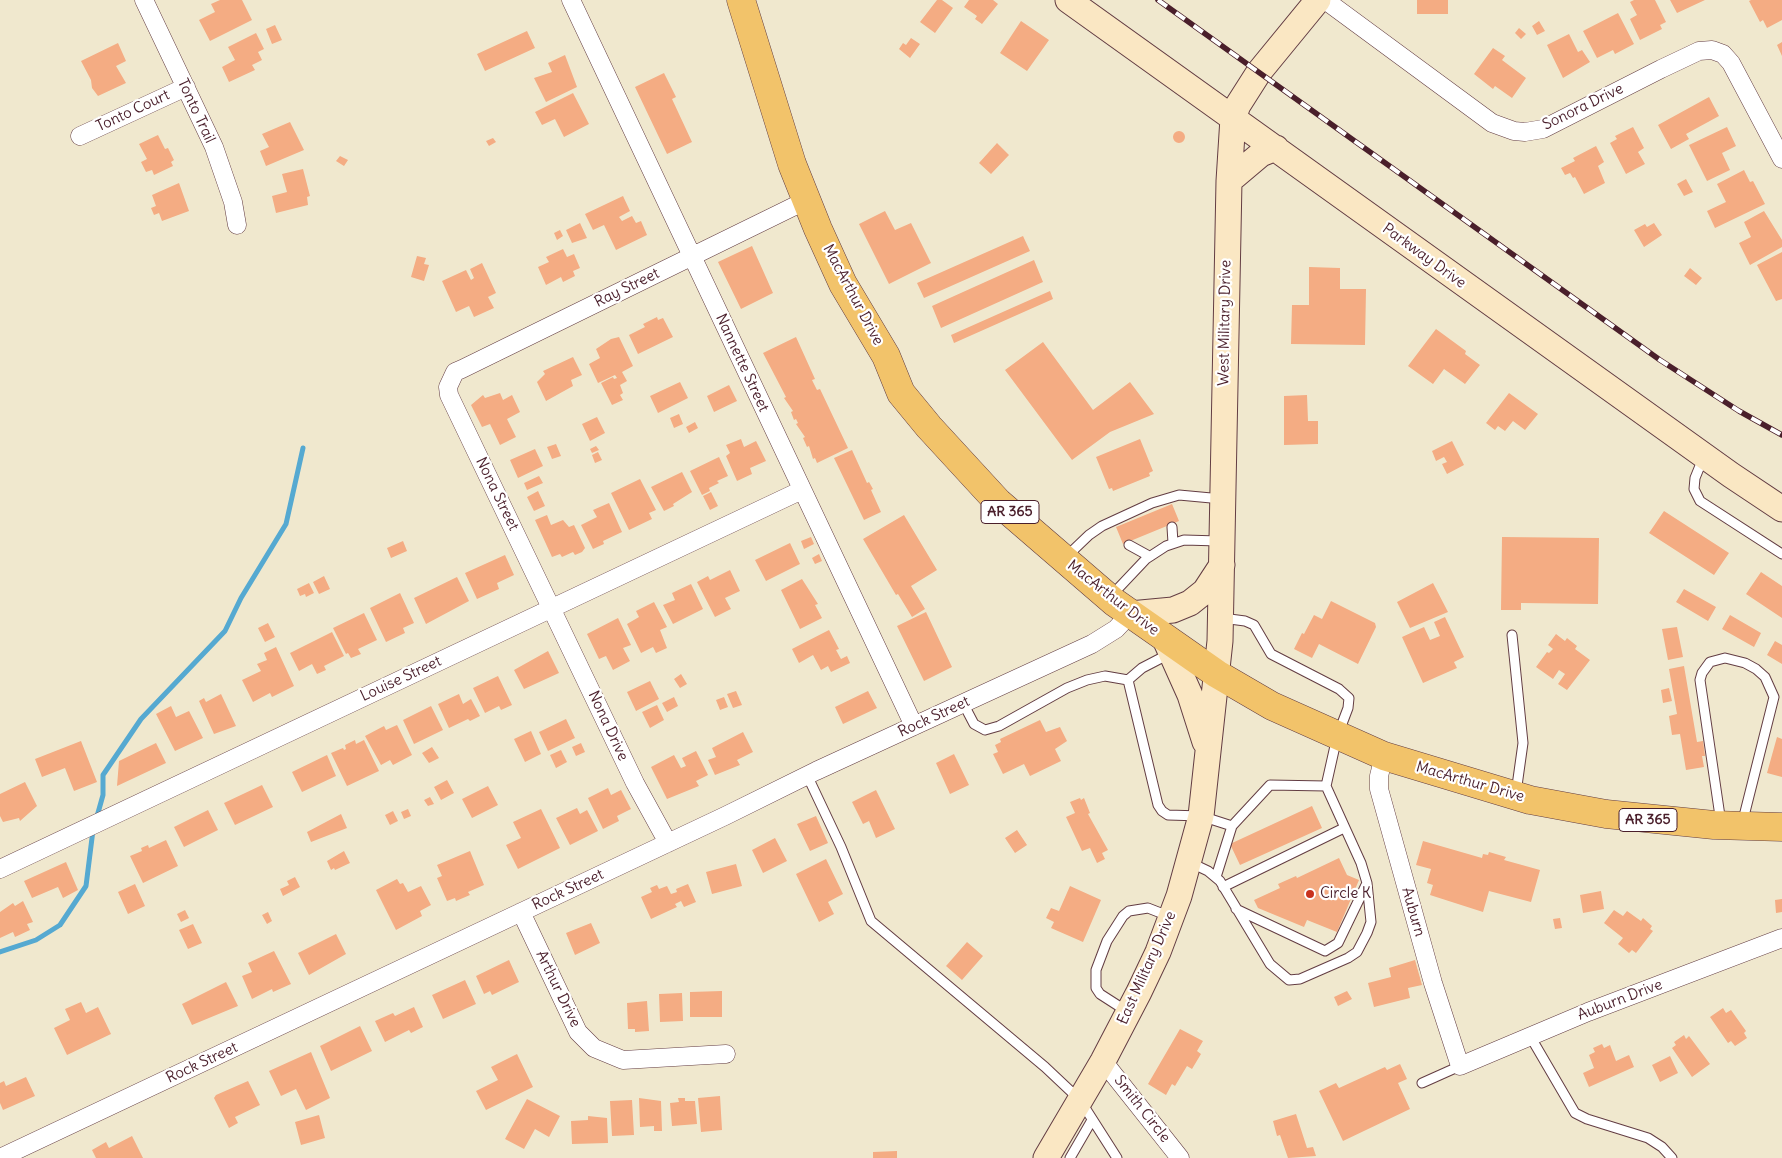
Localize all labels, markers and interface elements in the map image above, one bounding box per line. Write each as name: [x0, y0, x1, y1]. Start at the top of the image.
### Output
street label: Tonto Trail: [173, 76, 219, 146]
street label: Sonora Drive: [1540, 80, 1626, 134]
street label: Tonto Court: [93, 86, 173, 136]
street label: Parkway Drive: [1379, 220, 1469, 292]
street label: MacArthur Drive: [819, 242, 887, 348]
street label: West Military Drive: [1215, 260, 1235, 386]
street label: Ray Street: [592, 265, 662, 311]
street label: Nannette Street: [711, 311, 773, 415]
street label: Nona Street: [471, 454, 523, 534]
road number: AR 365: [981, 501, 1039, 524]
street label: MacArthur Drive: [1064, 557, 1162, 639]
street label: Louise Street: [358, 652, 444, 706]
street label: Nona Drive: [584, 688, 632, 764]
street label: Rock Street: [895, 693, 973, 741]
street label: MacArthur Drive: [1414, 758, 1526, 806]
road number: AR 365: [1619, 808, 1677, 832]
street label: Rock Street: [529, 866, 607, 914]
place label: Circle K: [1320, 885, 1371, 903]
street label: Auburn: [1397, 885, 1429, 939]
marker: Circle K: [1304, 888, 1316, 900]
street label: East Military Drive: [1114, 909, 1180, 1027]
street label: Arthur Drive: [532, 948, 584, 1030]
street label: Auburn Drive: [1575, 976, 1665, 1024]
street label: Rock Street: [163, 1039, 241, 1087]
street label: Smith Circle: [1110, 1072, 1174, 1146]

